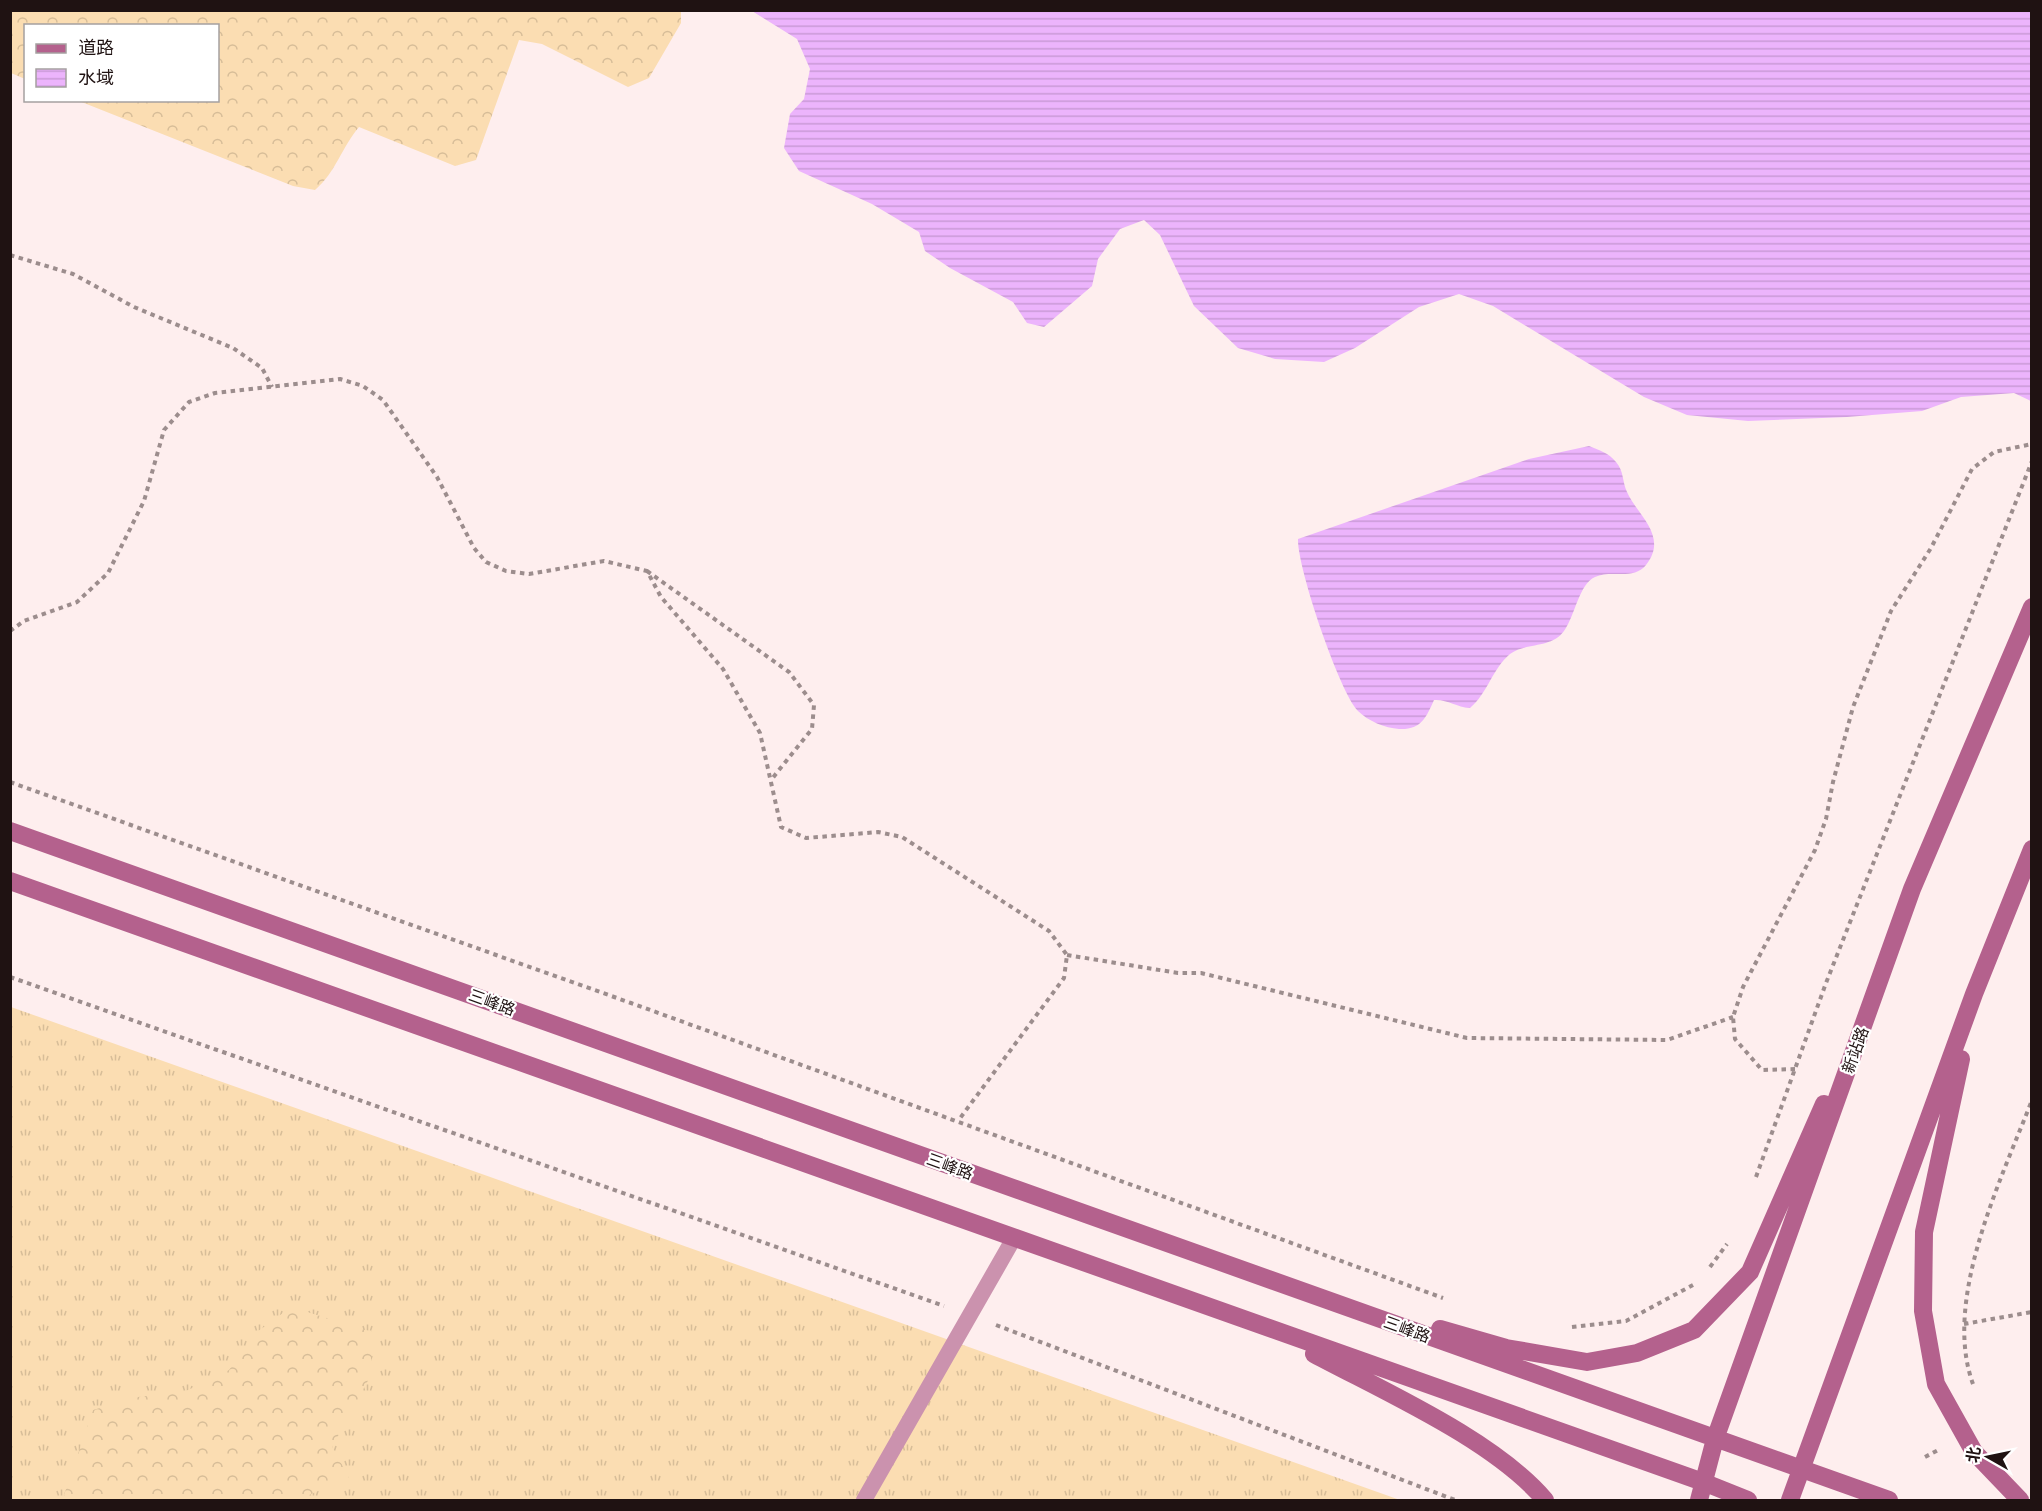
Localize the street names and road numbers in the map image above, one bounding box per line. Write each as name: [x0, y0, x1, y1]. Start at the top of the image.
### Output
street label: 三峰路: [466, 984, 518, 1020]
street label: 新站路: [1837, 1024, 1873, 1076]
street label: 三峰路: [924, 1148, 976, 1184]
street label: 三峰路: [1381, 1311, 1433, 1347]

